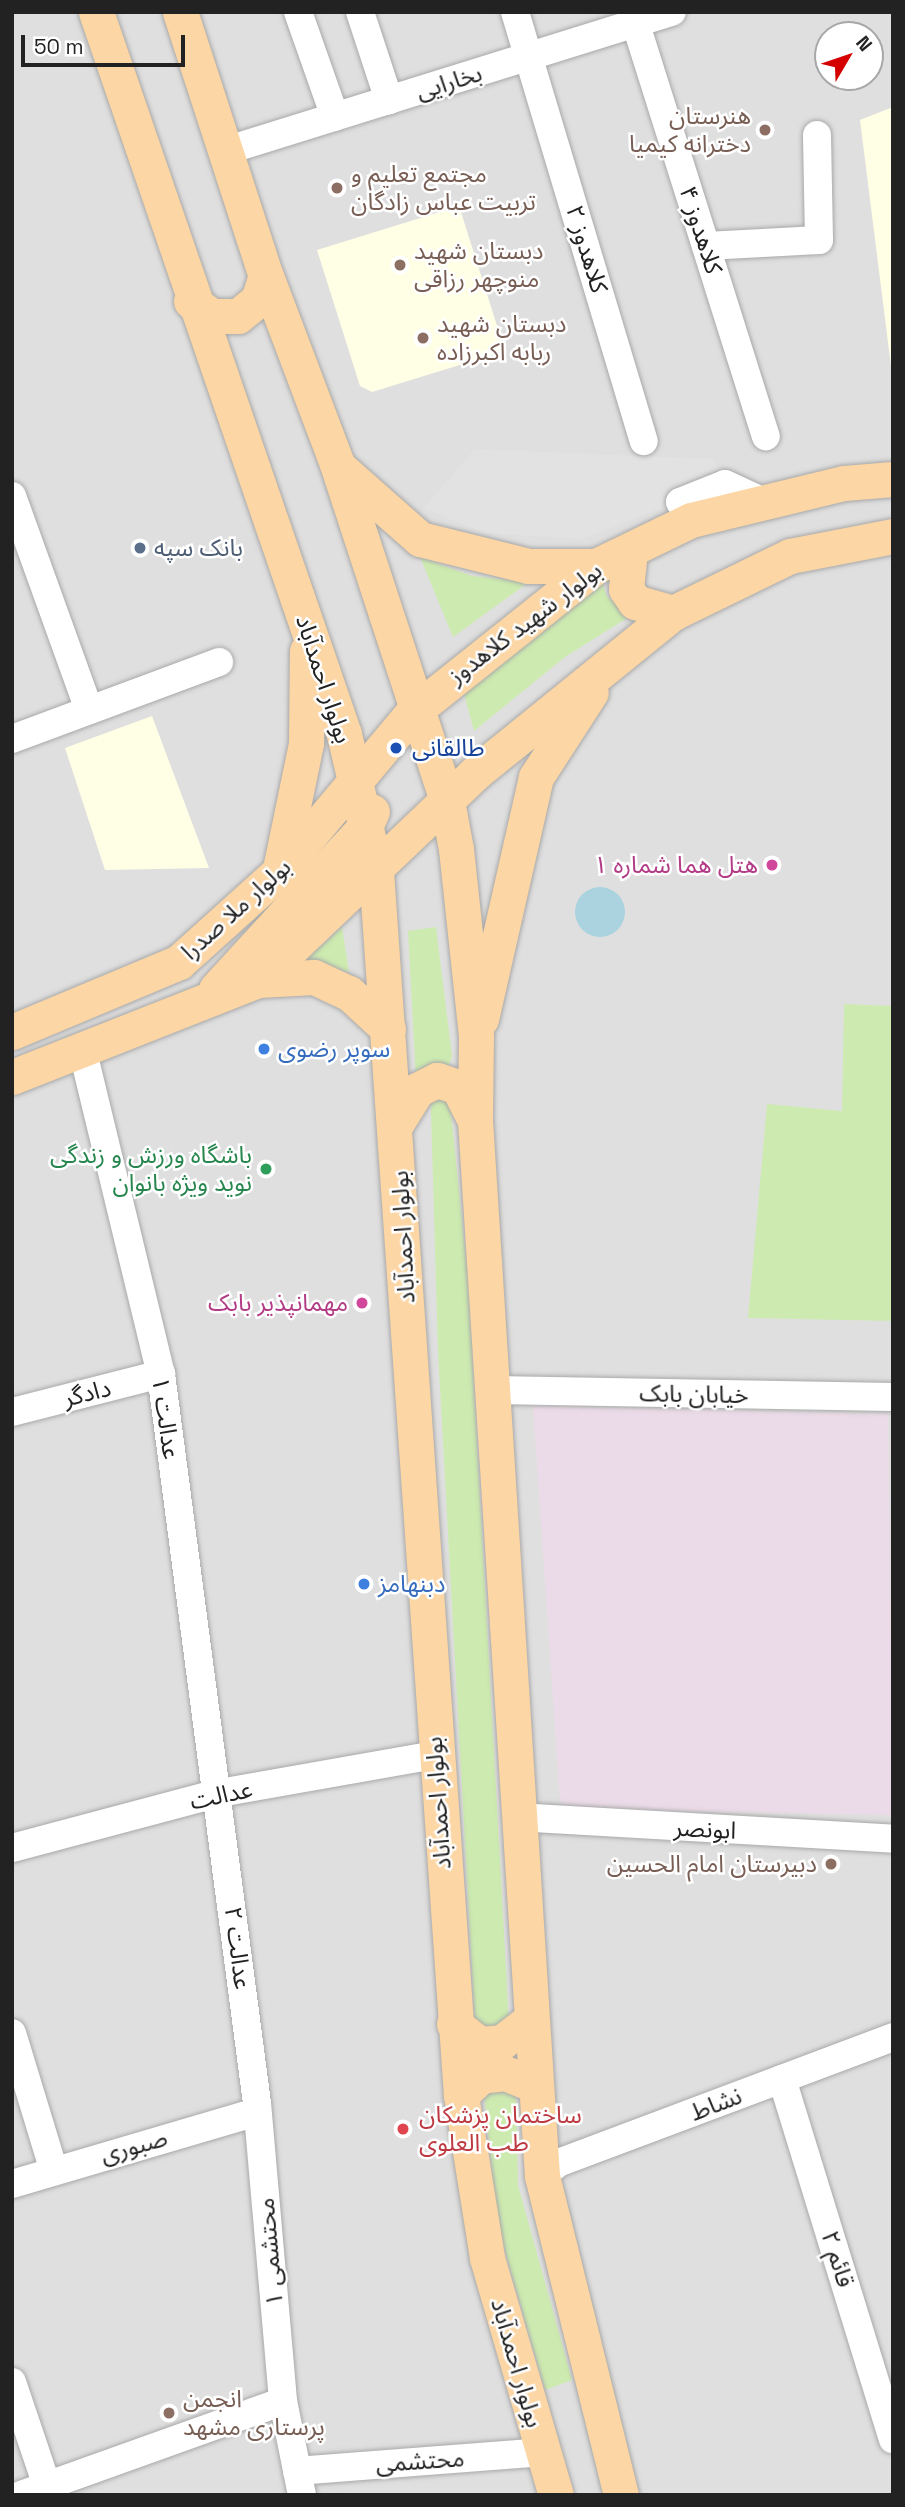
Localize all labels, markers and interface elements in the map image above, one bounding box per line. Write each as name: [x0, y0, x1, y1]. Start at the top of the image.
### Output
scale bar: [24, 21, 189, 65]
north arrow: [814, 21, 884, 91]
text: N: [850, 31, 878, 57]
text: 50 m: [34, 33, 84, 60]
street label: بخارایی: [413, 58, 485, 106]
place label: هنرستان دخترانه کیمیا: [629, 102, 751, 158]
marker: هنرستان دخترانه کیمیا: [757, 122, 773, 138]
place label: مجتمع تعلیم و تربیت عباس زادگان: [351, 160, 536, 216]
marker: مجتمع تعلیم و تربیت عباس زادگان: [329, 180, 345, 196]
street label: کلاهدوز ۴: [673, 183, 729, 277]
street label: کلاهدوز ۲: [560, 202, 614, 296]
place label: دبستان شهید منوچهر رزاقی: [414, 237, 544, 293]
marker: دبستان شهید منوچهر رزاقی: [392, 257, 408, 273]
place label: دبستان شهید ربابه اکبرزاده: [437, 310, 567, 366]
marker: دبستان شهید ربابه اکبرزاده: [415, 330, 431, 346]
place label: بانک سپه: [154, 534, 243, 562]
marker: بانک سپه: [132, 540, 148, 556]
street label: بولوار شهید کلاهدوز: [442, 556, 608, 690]
street label: بولوار احمدآباد: [290, 611, 358, 747]
place label: طالقانی: [412, 734, 484, 762]
marker: طالقانی: [386, 738, 406, 758]
place label: هتل هما شماره ۱: [594, 851, 758, 879]
street label: بولوار ملا صدرا: [175, 852, 297, 966]
marker: هتل هما شماره ۱: [764, 857, 780, 873]
place label: سوپر رضوی: [278, 1035, 390, 1063]
marker: سوپر رضوی: [256, 1041, 272, 1057]
place label: باشگاه ورزش و زندگی نوید ویژه بانوان: [50, 1141, 252, 1197]
marker: باشگاه ورزش و زندگی نوید ویژه بانوان: [258, 1161, 274, 1177]
street label: بولوار احمدآباد: [385, 1170, 421, 1304]
place label: مهمانپذیر بابک: [208, 1289, 348, 1317]
marker: مهمانپذیر بابک: [354, 1295, 370, 1311]
street label: دادگر: [60, 1373, 114, 1413]
street label: عدالت ۱: [146, 1375, 186, 1461]
street label: خیابان بابک: [639, 1379, 749, 1409]
place label: دبنهامز: [378, 1570, 445, 1598]
marker: دبنهامز: [356, 1576, 372, 1592]
street label: بولوار احمدآباد: [419, 1736, 457, 1870]
street label: عدالت: [187, 1774, 255, 1816]
street label: ابونصر: [673, 1813, 737, 1845]
place label: دبیرستان امام الحسین: [607, 1850, 817, 1878]
marker: دبیرستان امام الحسین: [823, 1856, 839, 1872]
street label: عدالت ۲: [219, 1905, 257, 1991]
street label: نشاط: [686, 2081, 746, 2127]
place label: ساختمان پزشكان طب العلوى: [419, 2101, 582, 2157]
marker: ساختمان پزشكان طب العلوى: [393, 2119, 413, 2139]
street label: صبوری: [97, 2123, 171, 2169]
street label: محتشمی ۱: [251, 2197, 289, 2307]
street label: قائم ۲: [816, 2227, 860, 2291]
street label: بولوار احمدآباد: [485, 2295, 549, 2431]
place label: انجمن پرستاری مشهد: [183, 2385, 325, 2441]
marker: انجمن پرستاری مشهد: [161, 2405, 177, 2421]
street label: محتشمی: [375, 2444, 465, 2478]

